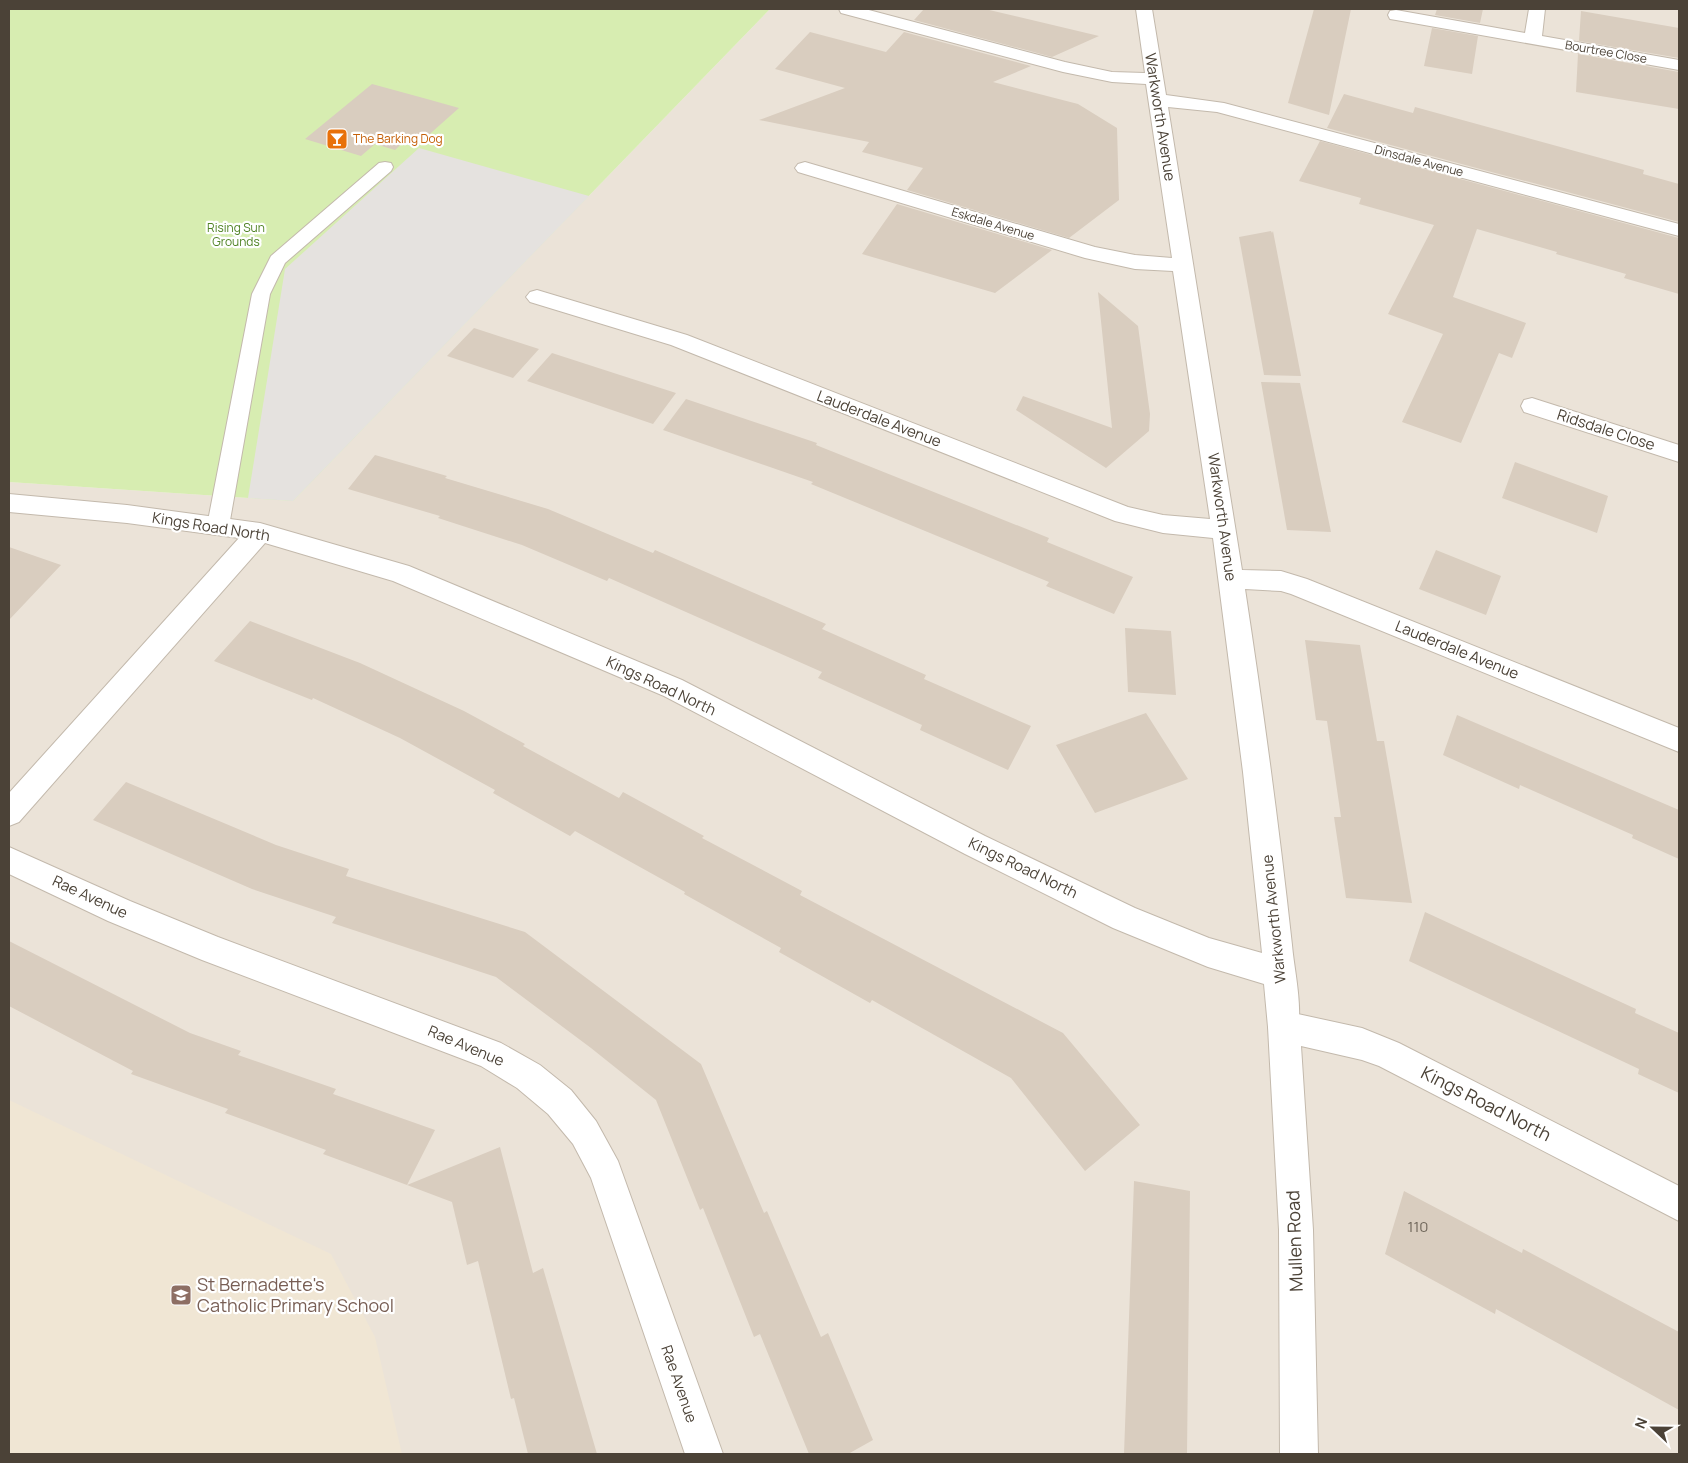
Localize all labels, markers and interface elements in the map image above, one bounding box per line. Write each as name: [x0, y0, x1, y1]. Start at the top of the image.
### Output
street label: Bourtree Close: [1564, 36, 1648, 67]
street label: Warkworth Avenue: [1140, 51, 1181, 183]
bar icon: The Barking Dog: [325, 127, 349, 151]
place label: The Barking Dog: [353, 130, 443, 147]
street label: Dinsdale Avenue: [1373, 140, 1465, 181]
street label: Eskdale Avenue: [950, 203, 1037, 244]
park label: Rising Sun Grounds: [207, 219, 265, 250]
street label: Lauderdale Avenue: [814, 385, 945, 452]
street label: Ridsdale Close: [1554, 404, 1658, 455]
street label: Warkworth Avenue: [1203, 451, 1242, 583]
street label: Kings Road North: [151, 507, 272, 546]
street label: Lauderdale Avenue: [1392, 615, 1522, 684]
street label: Kings Road North: [603, 651, 720, 720]
street label: Kings Road North: [965, 832, 1081, 903]
street label: Warkworth Avenue: [1256, 853, 1291, 984]
street label: Rae Avenue: [49, 870, 132, 923]
street label: Rae Avenue: [425, 1020, 508, 1071]
street label: Kings Road North: [1417, 1060, 1556, 1146]
street label: Mullen Road: [1280, 1190, 1308, 1292]
house number: 110: [1408, 1216, 1428, 1237]
place label: St Bernadette's Catholic Primary School: [197, 1272, 394, 1317]
school or university icon: St Bernadette's Catholic Primary School: [169, 1283, 193, 1307]
street label: Rae Avenue: [656, 1342, 703, 1426]
north arrow: [1628, 1403, 1678, 1453]
text: N: [1630, 1415, 1651, 1431]

